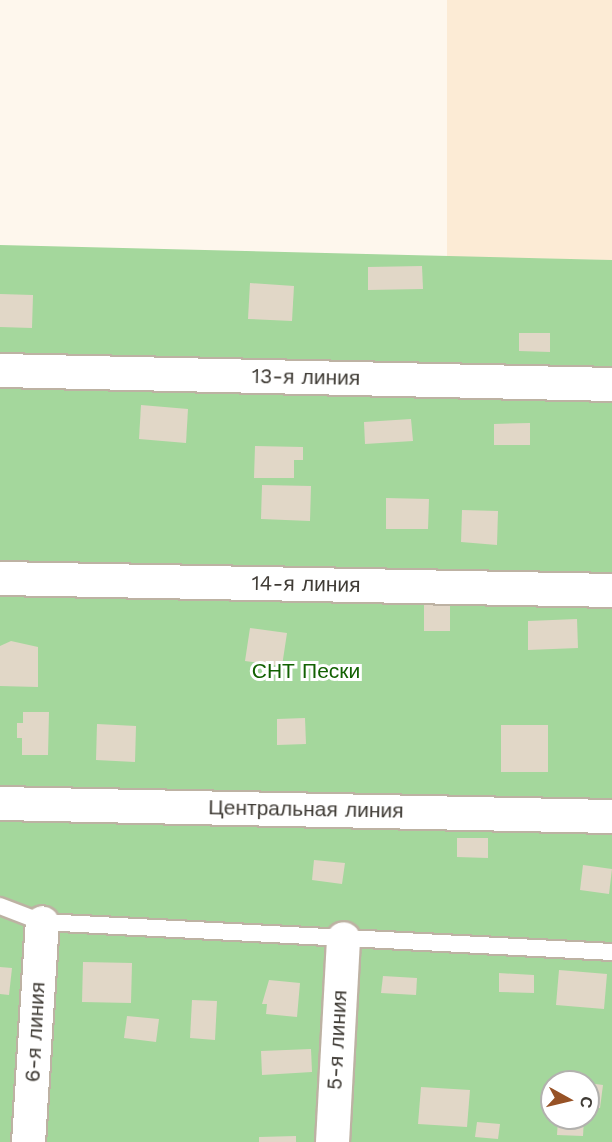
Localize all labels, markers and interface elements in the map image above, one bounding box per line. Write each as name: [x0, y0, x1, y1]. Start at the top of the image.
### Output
street label: 13-я линия: [252, 363, 360, 391]
street label: 14-я линия: [251, 570, 361, 598]
park label: СНТ Пески: [252, 658, 360, 684]
street label: Центральная линия: [208, 795, 404, 823]
street label: 6-я линия: [20, 981, 50, 1083]
street label: 5-я линия: [322, 989, 352, 1091]
north arrow: [540, 1070, 600, 1130]
text: С: [576, 1095, 597, 1109]

